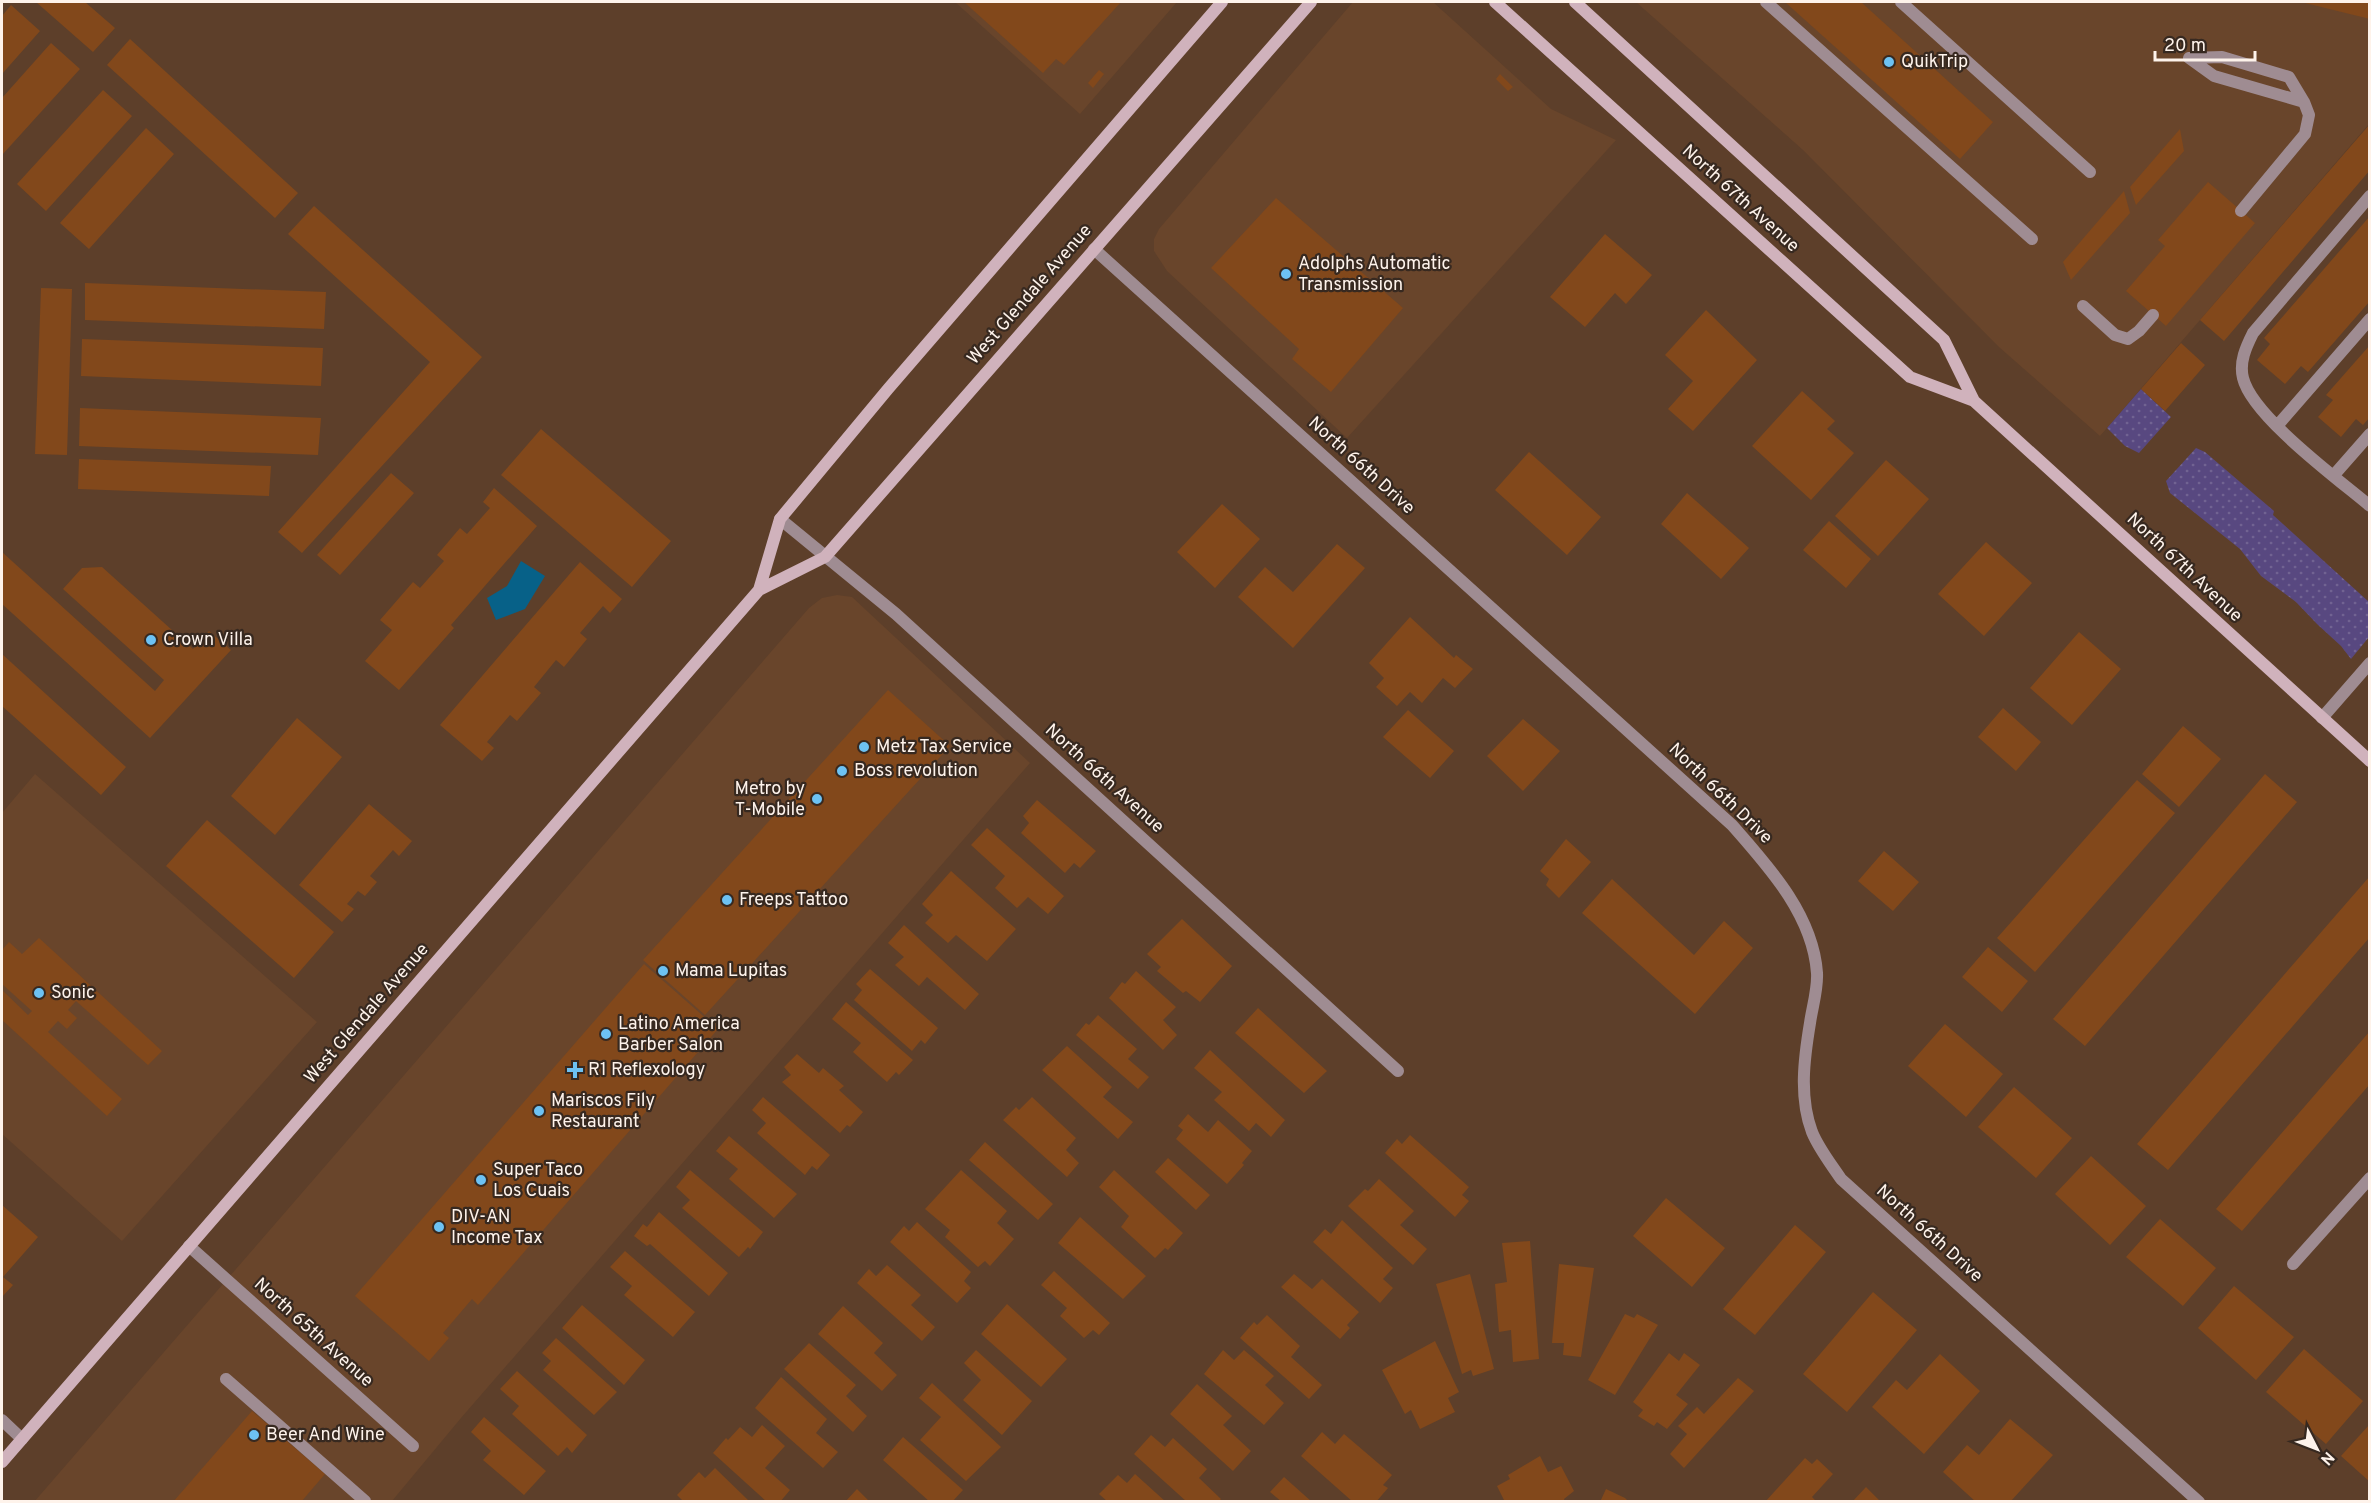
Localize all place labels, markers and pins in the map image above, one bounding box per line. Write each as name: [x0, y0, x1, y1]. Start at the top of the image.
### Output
place label: QuikTrip: [1901, 51, 1968, 74]
marker: QuikTrip: [1882, 55, 1896, 69]
place label: Adolphs Automatic Transmission: [1298, 253, 1451, 297]
marker: Adolphs Automatic Transmission: [1279, 267, 1293, 281]
place label: Crown Villa: [163, 629, 253, 652]
marker: Crown Villa: [144, 633, 158, 647]
place label: Metz Tax Service: [876, 736, 1012, 759]
marker: Metz Tax Service: [857, 740, 871, 754]
place label: Boss revolution: [854, 760, 978, 783]
marker: Boss revolution: [835, 764, 849, 778]
place label: Metro by T-Mobile: [735, 778, 805, 822]
marker: Metro by T-Mobile: [810, 792, 824, 806]
place label: Freeps Tattoo: [739, 889, 848, 912]
marker: Freeps Tattoo: [720, 893, 734, 907]
place label: Mama Lupitas: [675, 960, 787, 983]
marker: Mama Lupitas: [656, 964, 670, 978]
place label: Sonic: [51, 982, 95, 1005]
marker: Sonic: [32, 986, 46, 1000]
place label: Latino America Barber Salon: [618, 1013, 740, 1057]
marker: Latino America Barber Salon: [599, 1027, 613, 1041]
place label: R1 Reflexology: [588, 1059, 705, 1082]
marker: R1 Reflexology: [566, 1061, 584, 1079]
place label: Mariscos Fily Restaurant: [551, 1090, 655, 1134]
marker: Mariscos Fily Restaurant: [532, 1104, 546, 1118]
place label: Super Taco Los Cuais: [493, 1159, 583, 1203]
marker: Super Taco Los Cuais: [474, 1173, 488, 1187]
place label: DIV-AN Income Tax: [451, 1206, 543, 1250]
marker: DIV-AN Income Tax: [432, 1220, 446, 1234]
place label: Beer And Wine: [266, 1424, 385, 1447]
marker: Beer And Wine: [247, 1428, 261, 1442]

